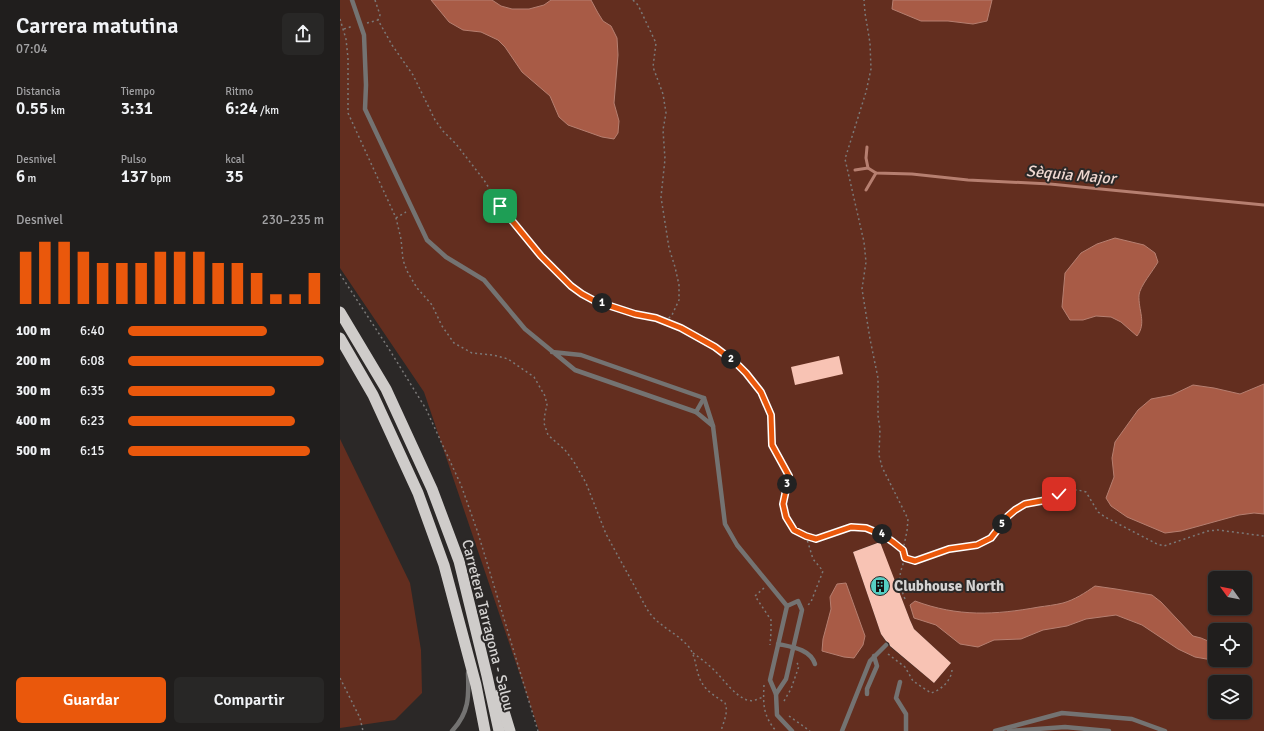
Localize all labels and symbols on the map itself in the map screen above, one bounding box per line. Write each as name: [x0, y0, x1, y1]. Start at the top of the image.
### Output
water label: Sèquia Major: [1025, 161, 1119, 189]
pin: [483, 189, 517, 223]
pin: 1: [592, 293, 612, 313]
pin: 2: [721, 349, 741, 369]
pin: 3: [777, 474, 797, 494]
pin: [1042, 477, 1076, 511]
pin: 5: [992, 514, 1012, 534]
pin: 4: [872, 524, 892, 544]
street label: Carretera Tarragona - Salou: [458, 538, 518, 712]
north arrow: [1208, 571, 1252, 615]
building icon: Clubhouse North: [869, 575, 891, 597]
place label: Clubhouse North: [894, 577, 1004, 595]

